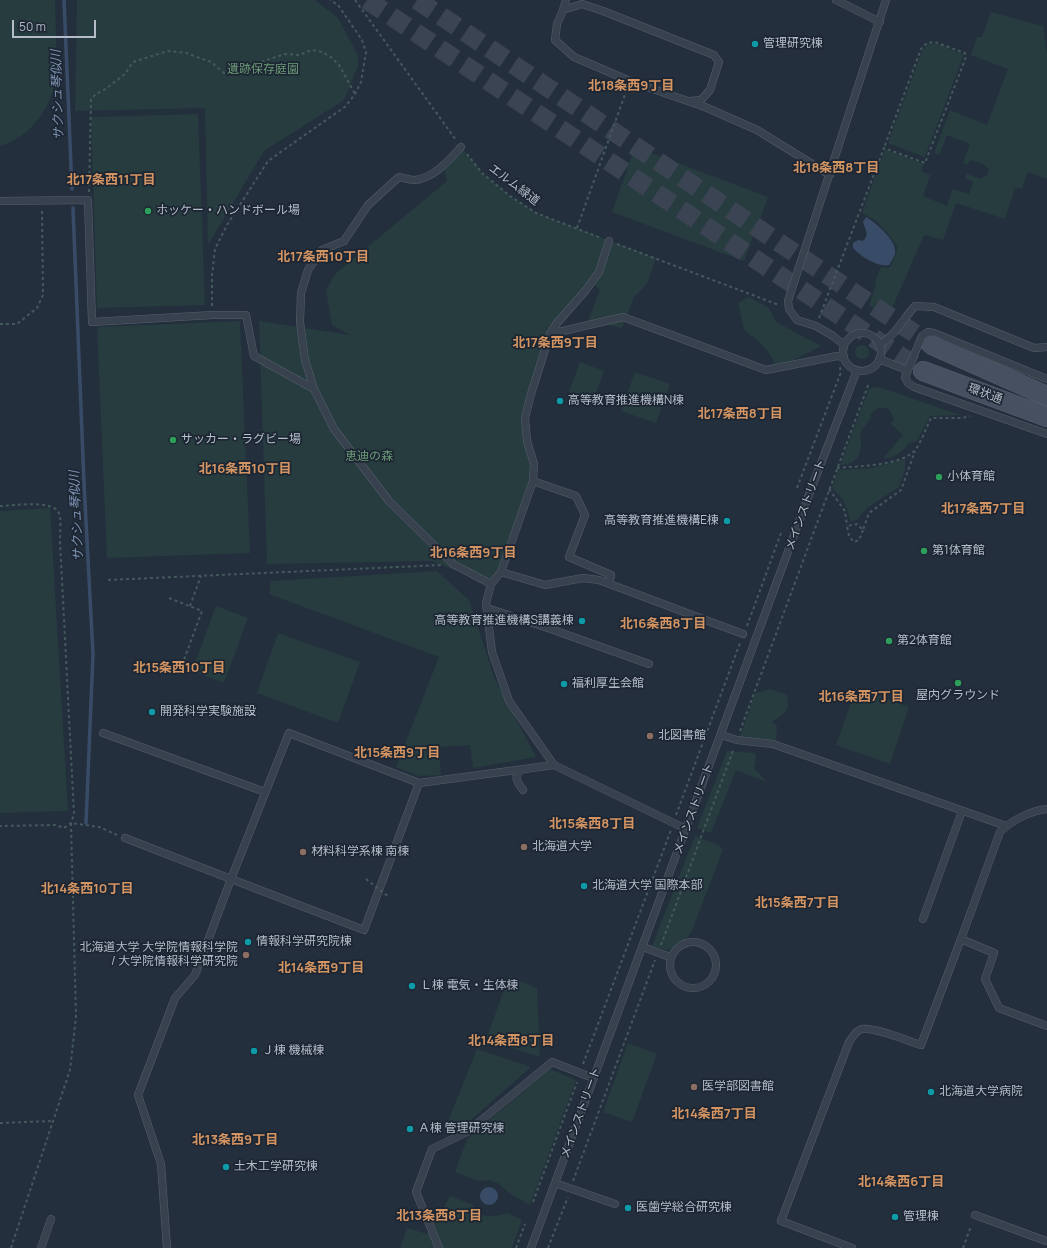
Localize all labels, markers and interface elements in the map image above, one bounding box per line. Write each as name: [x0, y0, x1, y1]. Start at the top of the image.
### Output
scale bar: [14, 12, 98, 38]
text: 50 m: [19, 18, 46, 35]
place label: 管理研究棟: [763, 37, 823, 51]
marker: 管理研究棟: [750, 39, 760, 49]
water label: サクシュ琴似川: [49, 49, 67, 141]
park label: 遺跡保存庭園: [227, 63, 299, 77]
district label: 北18条西9丁目: [588, 78, 674, 94]
district label: 北18条西8丁目: [793, 160, 879, 176]
street label: エルム緑道: [486, 161, 542, 209]
district label: 北17条西11丁目: [66, 172, 156, 188]
place label: ホッケー・ハンドボール場: [156, 204, 300, 218]
marker: ホッケー・ハンドボール場: [143, 206, 153, 216]
district label: 北17条西10丁目: [277, 249, 369, 265]
district label: 北17条西9丁目: [512, 335, 598, 351]
street label: 環状通: [966, 381, 1004, 407]
place label: 高等教育推進機構N棟: [568, 394, 684, 408]
marker: 高等教育推進機構N棟: [555, 396, 565, 406]
district label: 北17条西8丁目: [697, 406, 783, 422]
place label: サッカー・ラグビー場: [181, 433, 301, 447]
marker: サッカー・ラグビー場: [168, 435, 178, 445]
park label: 恵迪の森: [345, 450, 393, 464]
street label: メインストリート: [783, 457, 829, 553]
district label: 北16条西10丁目: [198, 461, 292, 477]
water label: サクシュ琴似川: [67, 470, 87, 562]
place label: 小体育館: [947, 470, 995, 484]
marker: 小体育館: [934, 472, 944, 482]
district label: 北17条西7丁目: [941, 501, 1025, 517]
place label: 高等教育推進機構E棟: [604, 514, 719, 528]
marker: 高等教育推進機構E棟: [722, 516, 732, 526]
place label: 第1体育館: [932, 544, 985, 558]
district label: 北16条西9丁目: [430, 545, 516, 561]
marker: 第1体育館: [919, 546, 929, 556]
place label: 高等教育推進機構S講義棟: [435, 614, 574, 628]
marker: 高等教育推進機構S講義棟: [577, 616, 587, 626]
district label: 北16条西8丁目: [620, 616, 706, 632]
place label: 第2体育館: [897, 634, 952, 648]
marker: 第2体育館: [884, 636, 894, 646]
district label: 北15条西10丁目: [133, 660, 225, 676]
place label: 福利厚生会館: [572, 677, 644, 691]
marker: 屋内グラウンド: [953, 678, 963, 688]
marker: 福利厚生会館: [559, 679, 569, 689]
district label: 北16条西7丁目: [818, 689, 904, 705]
place label: 屋内グラウンド: [916, 689, 1000, 703]
place label: 開発科学実験施設: [160, 705, 256, 719]
marker: 開発科学実験施設: [147, 707, 157, 717]
place label: 北図書館: [658, 729, 706, 743]
marker: 北図書館: [645, 731, 655, 741]
district label: 北15条西9丁目: [354, 745, 440, 761]
street label: メインストリート: [671, 761, 717, 857]
district label: 北15条西8丁目: [549, 816, 635, 832]
place label: 北海道大学: [532, 840, 592, 854]
marker: 北海道大学: [519, 842, 529, 852]
place label: 材料科学系棟 南棟: [311, 845, 409, 859]
marker: 材料科学系棟 南棟: [298, 847, 308, 857]
place label: 北海道大学 国際本部: [592, 879, 702, 893]
district label: 北14条西10丁目: [41, 881, 133, 897]
marker: 北海道大学 国際本部: [579, 881, 589, 891]
district label: 北15条西7丁目: [754, 895, 840, 911]
place label: 情報科学研究院棟: [256, 935, 352, 949]
marker: 情報科学研究院棟: [243, 937, 253, 947]
place label: 北海道大学 大学院情報科学院 / 大学院情報科学研究院: [80, 941, 238, 969]
marker: 北海道大学 大学院情報科学院 / 大学院情報科学研究院: [241, 950, 251, 960]
district label: 北14条西9丁目: [278, 960, 364, 976]
place label: Ｌ棟 電気・生体棟: [420, 979, 518, 993]
marker: Ｌ棟 電気・生体棟: [407, 981, 417, 991]
district label: 北14条西8丁目: [468, 1033, 554, 1049]
place label: Ｊ棟 機械棟: [262, 1044, 324, 1058]
marker: Ｊ棟 機械棟: [249, 1046, 259, 1056]
street label: メインストリート: [558, 1065, 604, 1161]
place label: 医学部図書館: [702, 1080, 774, 1094]
marker: 医学部図書館: [689, 1082, 699, 1092]
place label: 北海道大学病院: [939, 1085, 1023, 1099]
marker: 北海道大学病院: [926, 1087, 936, 1097]
district label: 北14条西7丁目: [671, 1106, 757, 1122]
place label: Ａ棟 管理研究棟: [418, 1122, 504, 1136]
marker: Ａ棟 管理研究棟: [405, 1124, 415, 1134]
district label: 北13条西9丁目: [192, 1132, 278, 1148]
place label: 土木工学研究棟: [234, 1160, 318, 1174]
marker: 土木工学研究棟: [221, 1162, 231, 1172]
district label: 北14条西6丁目: [858, 1174, 944, 1190]
place label: 医歯学総合研究棟: [636, 1201, 732, 1215]
marker: 医歯学総合研究棟: [623, 1203, 633, 1213]
district label: 北13条西8丁目: [396, 1208, 482, 1224]
place label: 管理棟: [903, 1210, 939, 1224]
marker: 管理棟: [890, 1212, 900, 1222]

